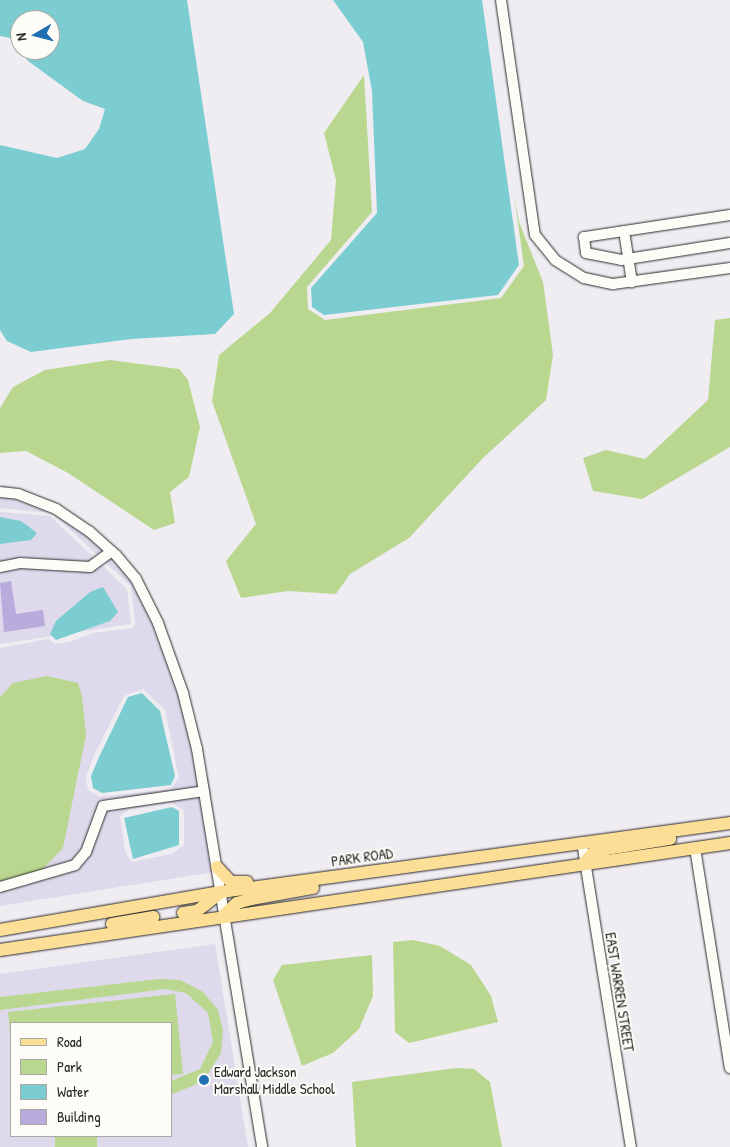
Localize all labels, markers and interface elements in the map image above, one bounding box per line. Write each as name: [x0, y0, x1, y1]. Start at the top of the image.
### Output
north arrow: [10, 10, 60, 60]
text: N: [11, 32, 31, 42]
street label: PARK ROAD: [330, 844, 394, 870]
street label: EAST WARREN STREET: [602, 931, 638, 1053]
legend: [10, 1022, 172, 1137]
text: Road: [57, 1031, 82, 1052]
text: Park: [57, 1056, 82, 1077]
place label: Edward Jackson Marshall Middle School: [214, 1062, 335, 1097]
marker: Edward Jackson Marshall Middle School: [198, 1074, 210, 1086]
text: Water: [57, 1081, 89, 1102]
text: Building: [57, 1106, 101, 1127]

